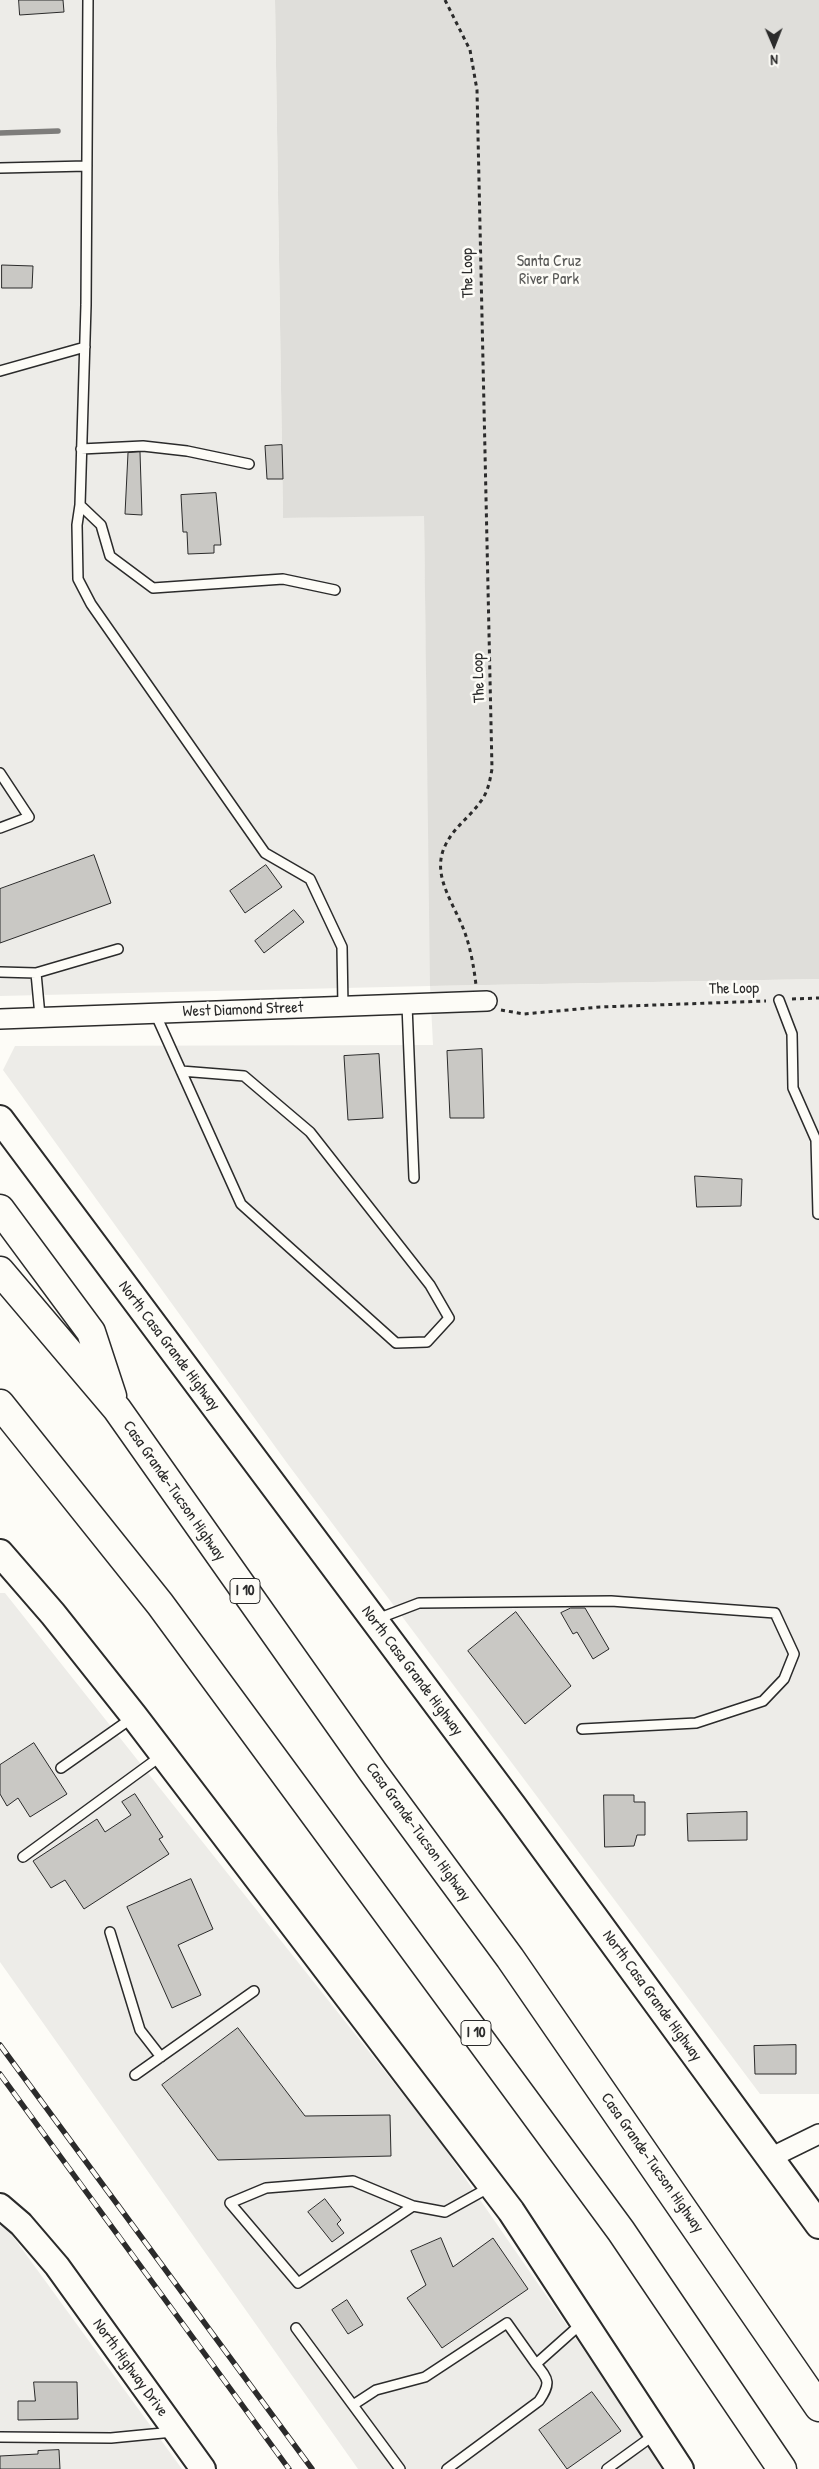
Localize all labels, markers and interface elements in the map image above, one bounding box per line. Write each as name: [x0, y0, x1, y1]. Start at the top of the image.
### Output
north arrow: [749, 20, 799, 70]
text: N: [770, 51, 778, 70]
street label: The Loop: [458, 248, 478, 298]
park label: Santa Cruz River Park: [517, 252, 581, 290]
street label: The Loop: [469, 653, 489, 703]
street label: The Loop: [709, 979, 759, 999]
street label: West Diamond Street: [182, 998, 304, 1022]
street label: North Casa Grande Highway: [114, 1277, 224, 1415]
street label: Casa Grande-Tucson Highway: [118, 1417, 230, 1565]
road number: I 10: [230, 1578, 260, 1604]
street label: North Casa Grande Highway: [357, 1602, 467, 1740]
street label: Casa Grande-Tucson Highway: [361, 1759, 475, 1905]
street label: North Casa Grande Highway: [598, 1927, 706, 2065]
road number: I 10: [461, 2020, 491, 2046]
street label: Casa Grande-Tucson Highway: [596, 2089, 708, 2237]
street label: North Highway Drive: [88, 2315, 172, 2421]

